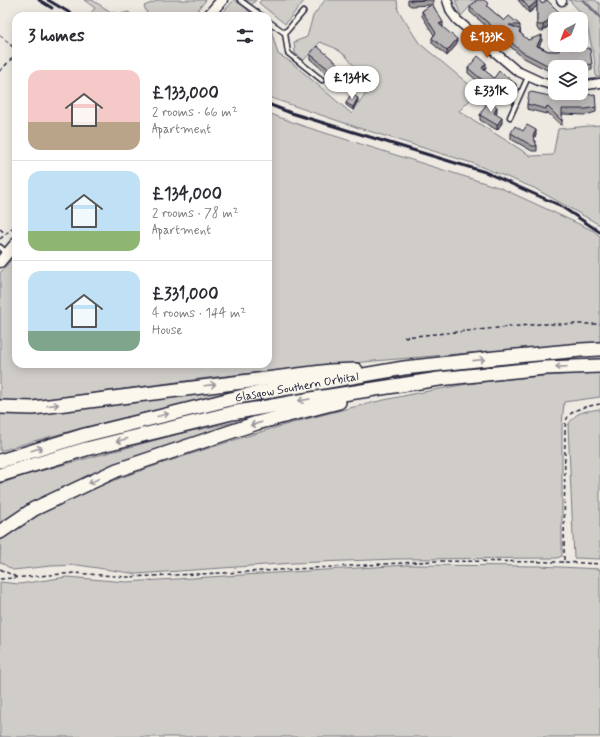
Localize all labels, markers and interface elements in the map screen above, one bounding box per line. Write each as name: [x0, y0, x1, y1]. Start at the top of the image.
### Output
north arrow: [548, 12, 588, 52]
map controls: [548, 12, 588, 100]
text: 3 homes: [28, 25, 85, 47]
icon: filters: [234, 25, 256, 47]
pin: £133K: [459, 25, 515, 59]
text: £133K: [470, 29, 504, 46]
button: layers: [548, 60, 588, 100]
pin: £134K: [324, 66, 380, 100]
text: £134K: [333, 70, 371, 87]
pin: £331K: [463, 79, 519, 113]
text: £133,000: [152, 82, 219, 104]
text: £331K: [474, 83, 508, 100]
icon: home: [60, 86, 108, 134]
text: 2 rooms · 66 m²: [152, 104, 237, 121]
text: Apartment: [152, 121, 211, 138]
text: £134,000: [152, 183, 222, 205]
icon: home: [60, 187, 108, 235]
text: 2 rooms · 78 m²: [152, 205, 239, 222]
text: Apartment: [152, 222, 211, 239]
text: £331,000: [152, 283, 219, 305]
icon: home: [60, 287, 108, 335]
text: 4 rooms · 144 m²: [152, 305, 246, 322]
text: House: [152, 322, 183, 339]
one-way arrow: [472, 356, 485, 363]
one-way arrow: [555, 363, 568, 371]
street label: Glasgow Southern Orbital: [233, 369, 360, 407]
one-way arrow: [203, 381, 216, 389]
one-way arrow: [297, 396, 310, 404]
one-way arrow: [46, 401, 59, 409]
one-way arrow: [156, 410, 169, 418]
one-way arrow: [250, 421, 263, 428]
one-way arrow: [116, 437, 129, 444]
one-way arrow: [31, 445, 44, 452]
one-way arrow: [89, 478, 101, 485]

